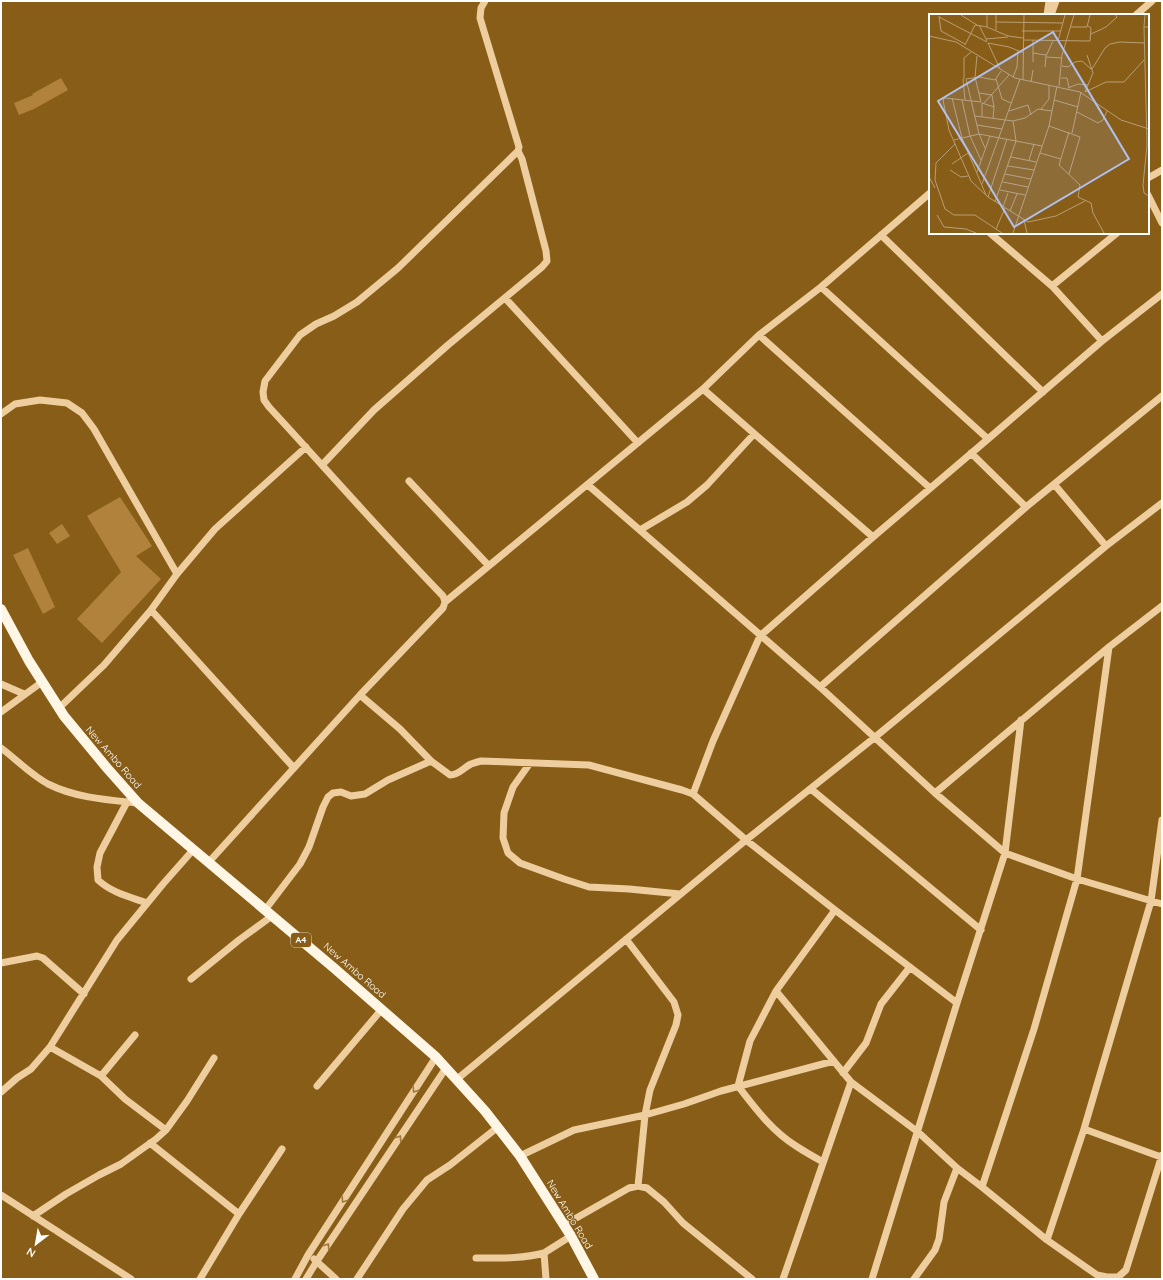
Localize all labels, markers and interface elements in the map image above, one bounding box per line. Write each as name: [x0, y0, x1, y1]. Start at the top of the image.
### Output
inset map: [929, 14, 1149, 234]
street label: New Ambo Road: [83, 723, 144, 791]
road number: A4: [291, 933, 311, 947]
street label: New Ambo Road: [321, 940, 389, 1001]
one-way arrow: [412, 1086, 420, 1093]
one-way arrow: [394, 1135, 401, 1142]
street label: New Ambo Road: [544, 1177, 595, 1251]
one-way arrow: [342, 1195, 349, 1202]
north arrow: [16, 1224, 56, 1264]
one-way arrow: [322, 1243, 330, 1250]
text: N: [24, 1244, 38, 1261]

